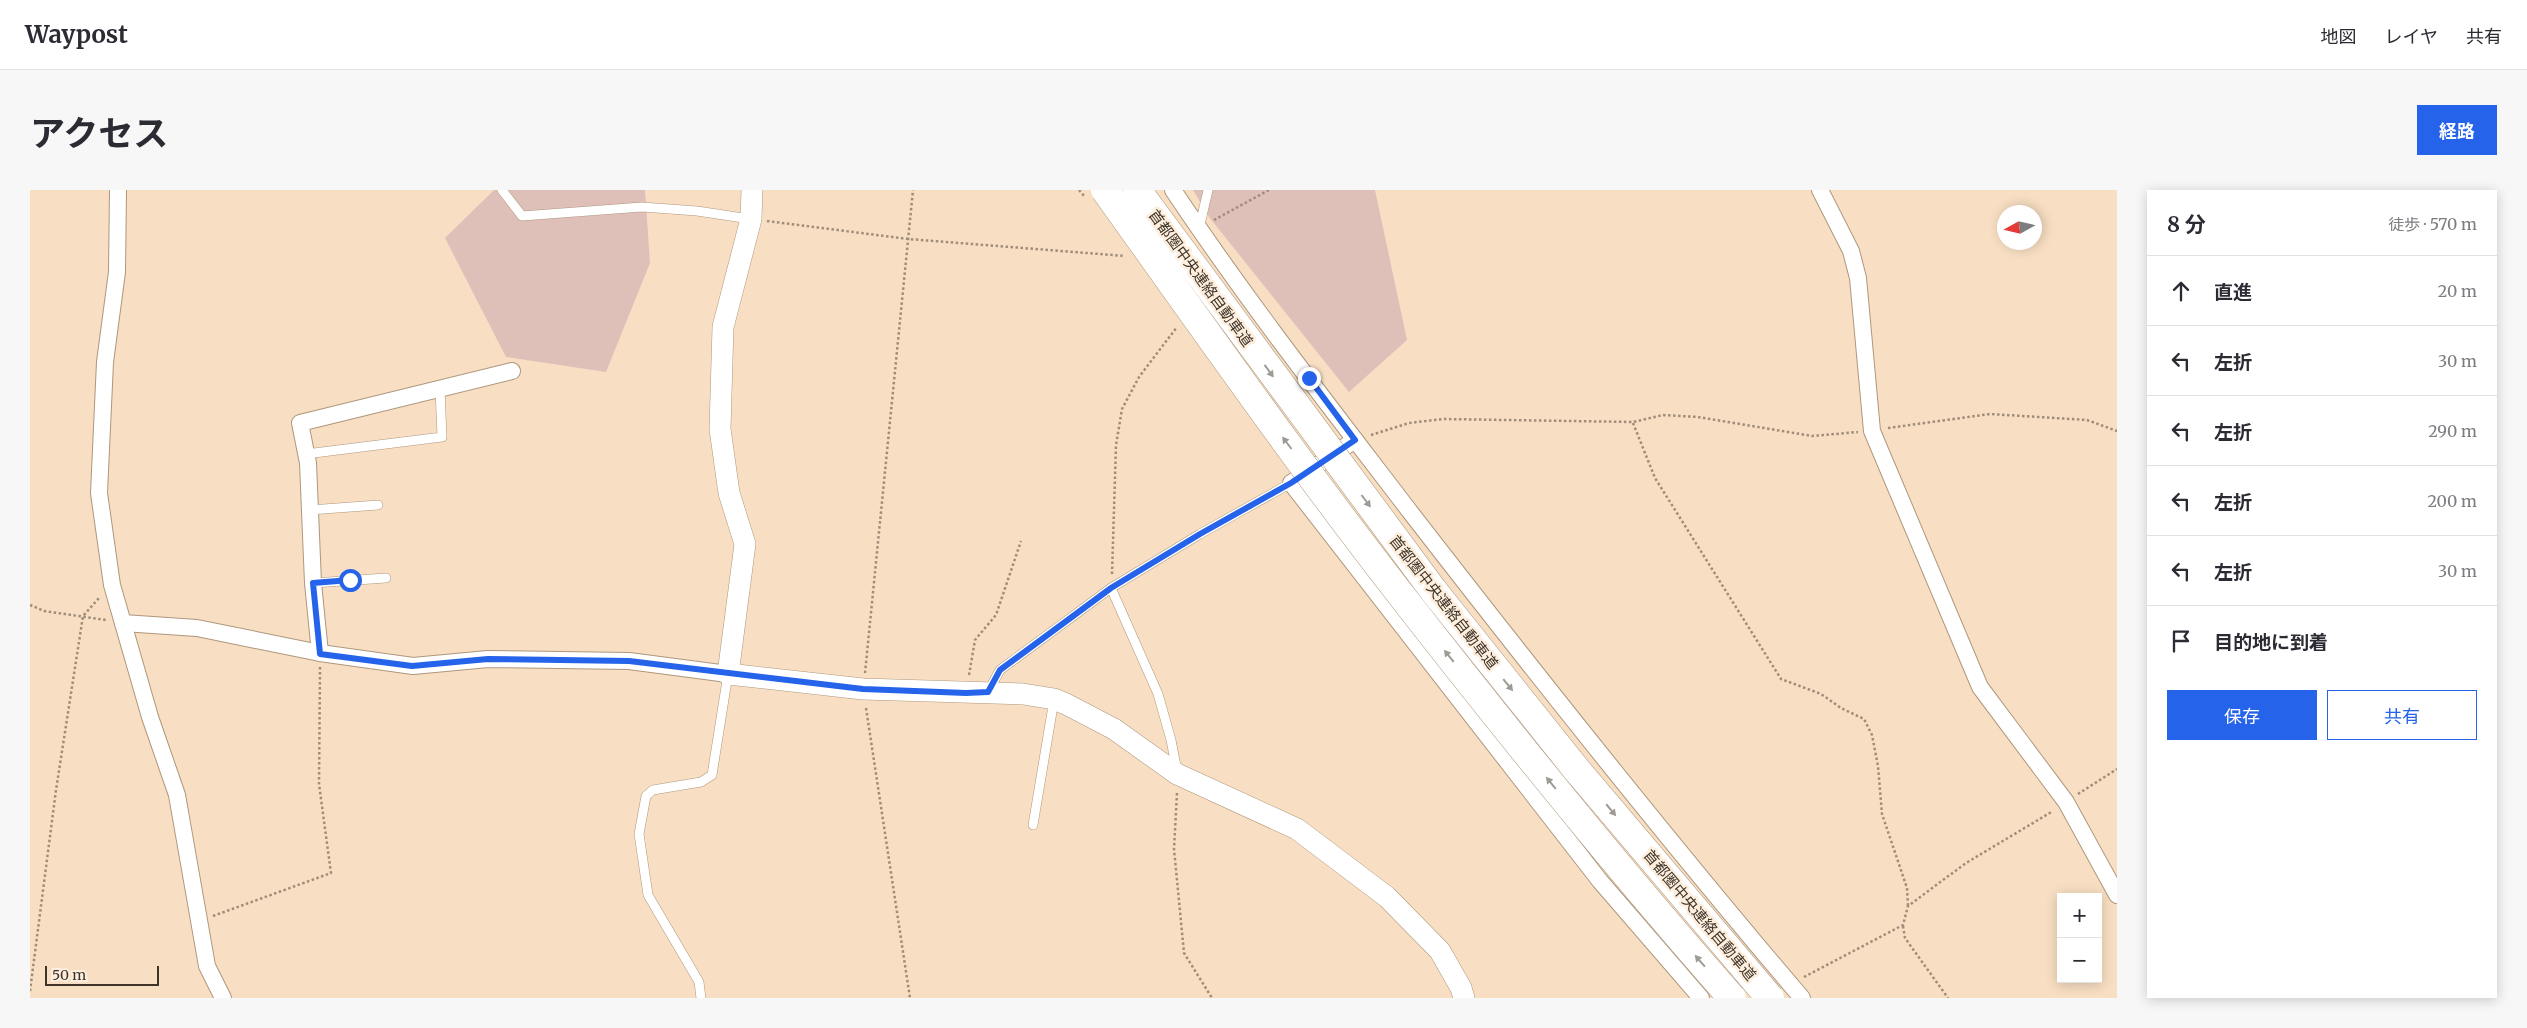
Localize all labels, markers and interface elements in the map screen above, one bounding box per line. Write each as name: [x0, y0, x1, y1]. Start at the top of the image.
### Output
text: Waypost: [25, 19, 128, 50]
text: 地図: [2321, 25, 2357, 48]
text: レイヤ: [2385, 25, 2438, 48]
text: 共有: [2466, 25, 2502, 48]
button: 経路: [2417, 105, 2497, 155]
text: アクセス: [30, 112, 168, 156]
north arrow: [1997, 205, 2042, 250]
street label: 首都圏中央連絡自動車道: [1145, 206, 1257, 350]
text: 8 分: [2167, 211, 2206, 238]
text: 徒歩 · 570 m: [2388, 214, 2477, 234]
icon: ahead: [2167, 277, 2195, 305]
text: 直進: [2214, 280, 2252, 304]
text: 20 m: [2438, 281, 2477, 301]
icon: left: [2167, 347, 2195, 375]
text: 左折: [2214, 350, 2252, 374]
text: 30 m: [2438, 351, 2477, 371]
one-way arrow: [1264, 364, 1274, 378]
route end: [1298, 367, 1321, 390]
icon: left: [2167, 417, 2195, 445]
text: 左折: [2214, 420, 2252, 444]
text: 290 m: [2428, 421, 2477, 441]
one-way arrow: [1282, 436, 1292, 450]
icon: left: [2167, 487, 2195, 515]
text: 左折: [2214, 490, 2252, 514]
text: 200 m: [2427, 491, 2477, 511]
one-way arrow: [1361, 494, 1371, 508]
street label: 首都圏中央連絡自動車道: [1386, 531, 1502, 673]
icon: left: [2167, 557, 2195, 585]
text: 左折: [2214, 560, 2252, 584]
text: 30 m: [2438, 561, 2477, 581]
route start: [339, 569, 362, 592]
icon: arrive: [2167, 627, 2195, 655]
text: 目的地に到着: [2214, 630, 2328, 654]
one-way arrow: [1444, 650, 1455, 663]
one-way arrow: [1503, 678, 1514, 691]
button: 保存: [2167, 690, 2317, 740]
button: 共有: [2327, 690, 2477, 740]
one-way arrow: [1545, 776, 1556, 789]
one-way arrow: [1606, 804, 1617, 817]
street label: 首都圏中央連絡自動車道: [1640, 846, 1760, 984]
map controls: [2057, 893, 2102, 983]
button: +: [2057, 893, 2102, 938]
button: −: [2057, 938, 2102, 983]
one-way arrow: [1694, 955, 1705, 968]
scale bar: [45, 963, 159, 986]
text: 50 m: [52, 966, 86, 984]

